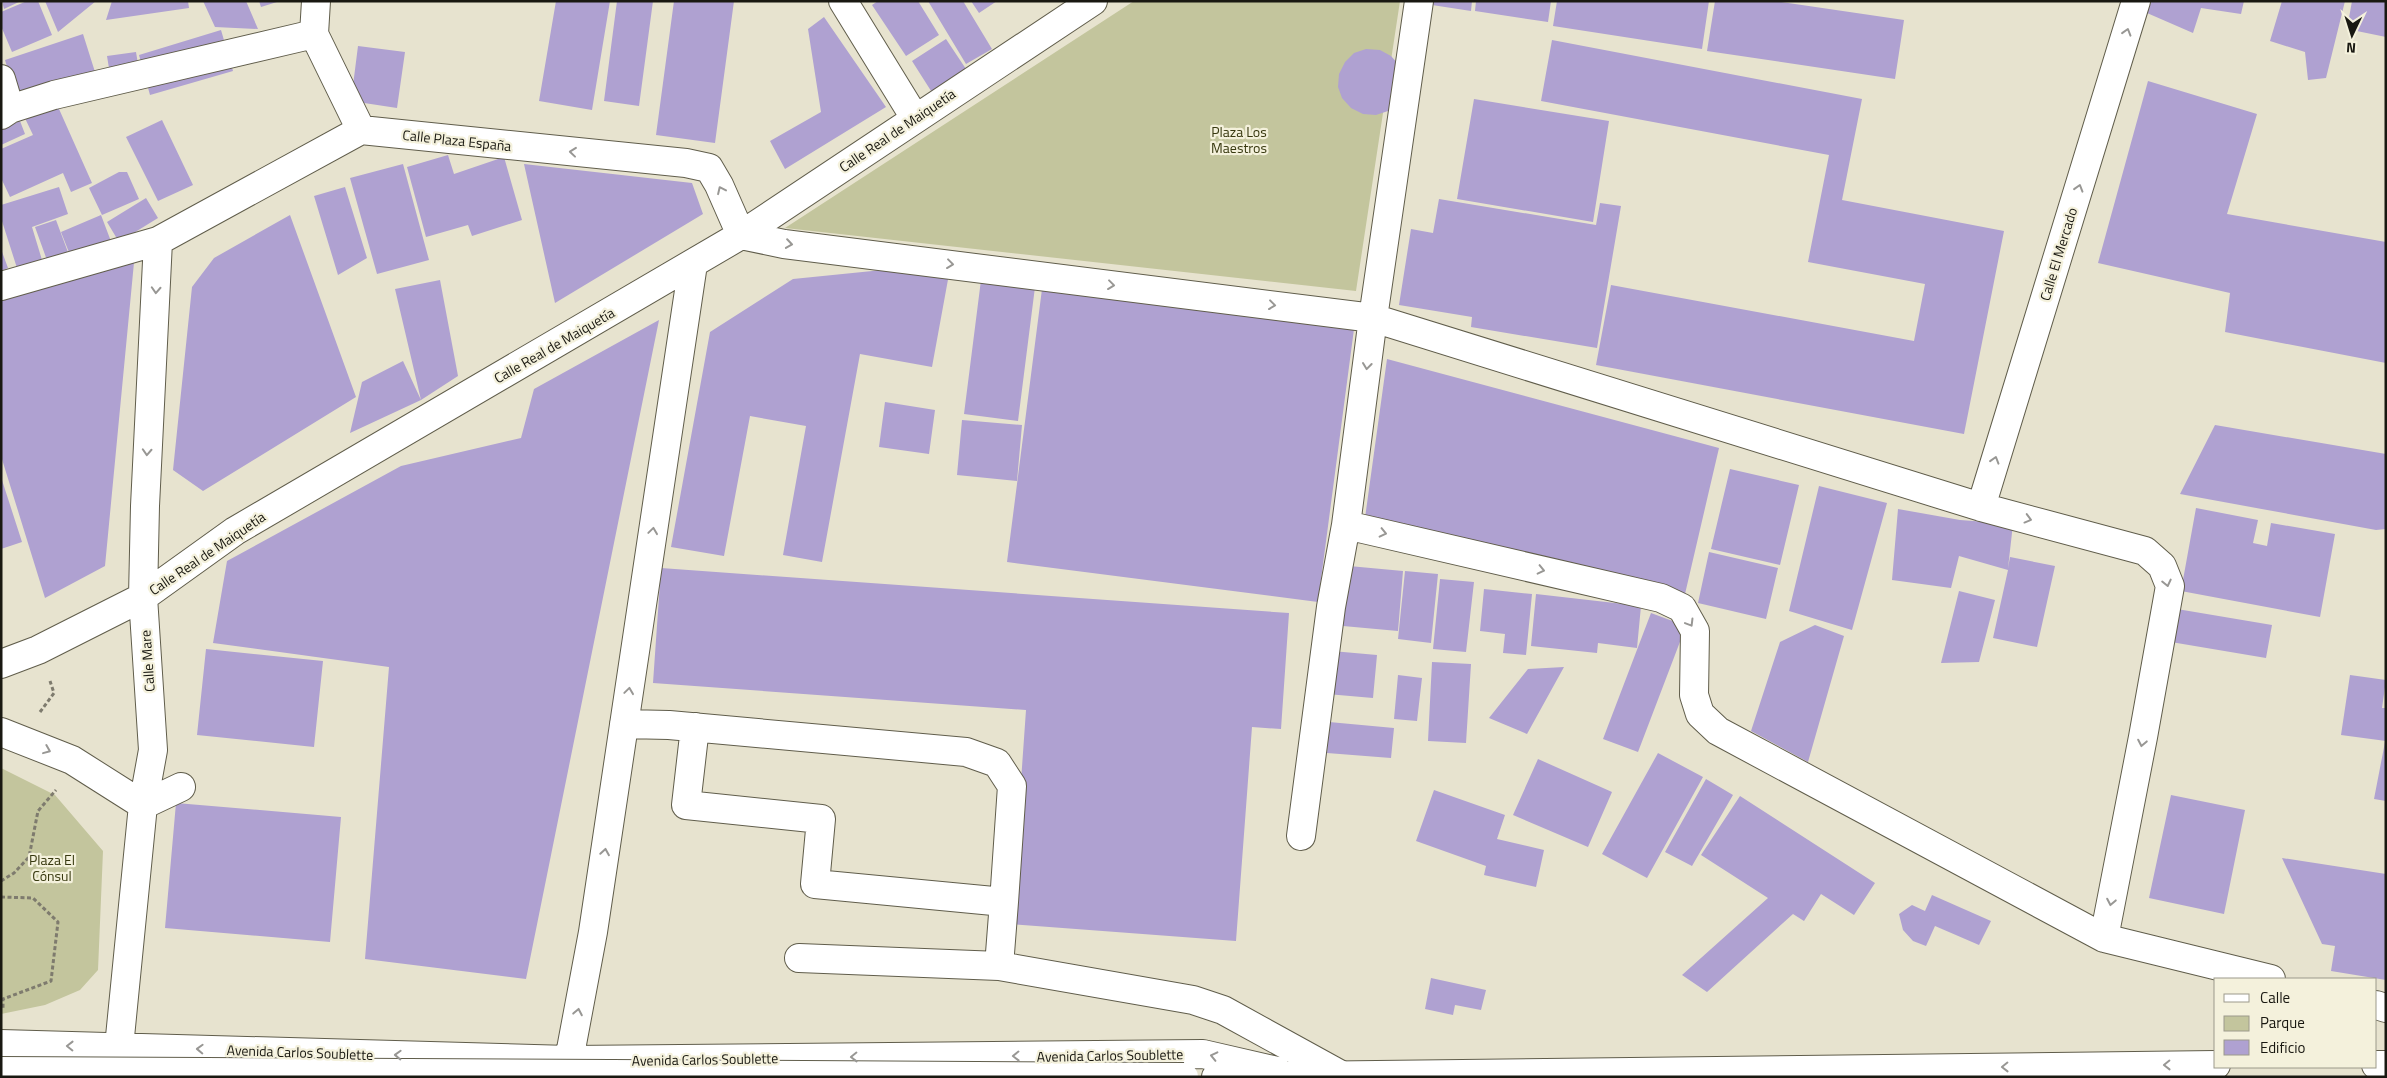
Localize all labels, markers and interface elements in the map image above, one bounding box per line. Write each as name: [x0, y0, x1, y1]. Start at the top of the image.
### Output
north arrow: [2327, 10, 2377, 60]
one-way arrow: [2121, 29, 2131, 37]
text: N: [2345, 38, 2357, 59]
street label: Calle Real de Maiquetía: [835, 83, 959, 177]
park label: Plaza Los Maestros: [1211, 121, 1267, 158]
street label: Calle Plaza España: [401, 124, 513, 156]
one-way arrow: [569, 147, 577, 158]
one-way arrow: [2073, 184, 2083, 192]
one-way arrow: [717, 186, 728, 195]
street label: Calle El Mercado: [2034, 205, 2082, 303]
one-way arrow: [785, 238, 793, 249]
one-way arrow: [945, 259, 954, 269]
one-way arrow: [1107, 279, 1115, 290]
one-way arrow: [150, 286, 161, 294]
one-way arrow: [1269, 299, 1277, 310]
street label: Calle Real de Maiquetía: [490, 302, 618, 388]
one-way arrow: [1362, 362, 1373, 370]
one-way arrow: [142, 448, 153, 456]
one-way arrow: [1989, 457, 1999, 465]
street label: Calle Real de Maiquetía: [145, 506, 269, 600]
one-way arrow: [2023, 514, 2031, 524]
one-way arrow: [647, 526, 658, 534]
one-way arrow: [1379, 527, 1388, 538]
one-way arrow: [1537, 564, 1546, 575]
one-way arrow: [2161, 579, 2172, 587]
one-way arrow: [1684, 617, 1694, 626]
street label: Calle Mare: [134, 629, 160, 693]
one-way arrow: [624, 687, 634, 696]
one-way arrow: [2138, 738, 2148, 747]
one-way arrow: [42, 744, 50, 754]
one-way arrow: [600, 848, 610, 856]
park label: Plaza El Cónsul: [29, 849, 75, 886]
one-way arrow: [2106, 898, 2116, 907]
legend: [2214, 978, 2377, 1068]
text: Calle: [2260, 986, 2290, 1009]
one-way arrow: [572, 1008, 583, 1017]
text: Parque: [2260, 1011, 2305, 1034]
text: Edificio: [2260, 1036, 2305, 1059]
street label: Avenida Carlos Soublette: [226, 1039, 374, 1065]
one-way arrow: [66, 1040, 74, 1051]
street label: Avenida Carlos Soublette: [1037, 1043, 1183, 1067]
one-way arrow: [196, 1044, 204, 1054]
street label: Avenida Carlos Soublette: [632, 1047, 778, 1071]
one-way arrow: [393, 1050, 401, 1060]
one-way arrow: [1012, 1051, 1020, 1061]
one-way arrow: [1209, 1051, 1218, 1062]
one-way arrow: [850, 1052, 858, 1062]
one-way arrow: [2163, 1060, 2171, 1071]
one-way arrow: [2000, 1062, 2008, 1072]

